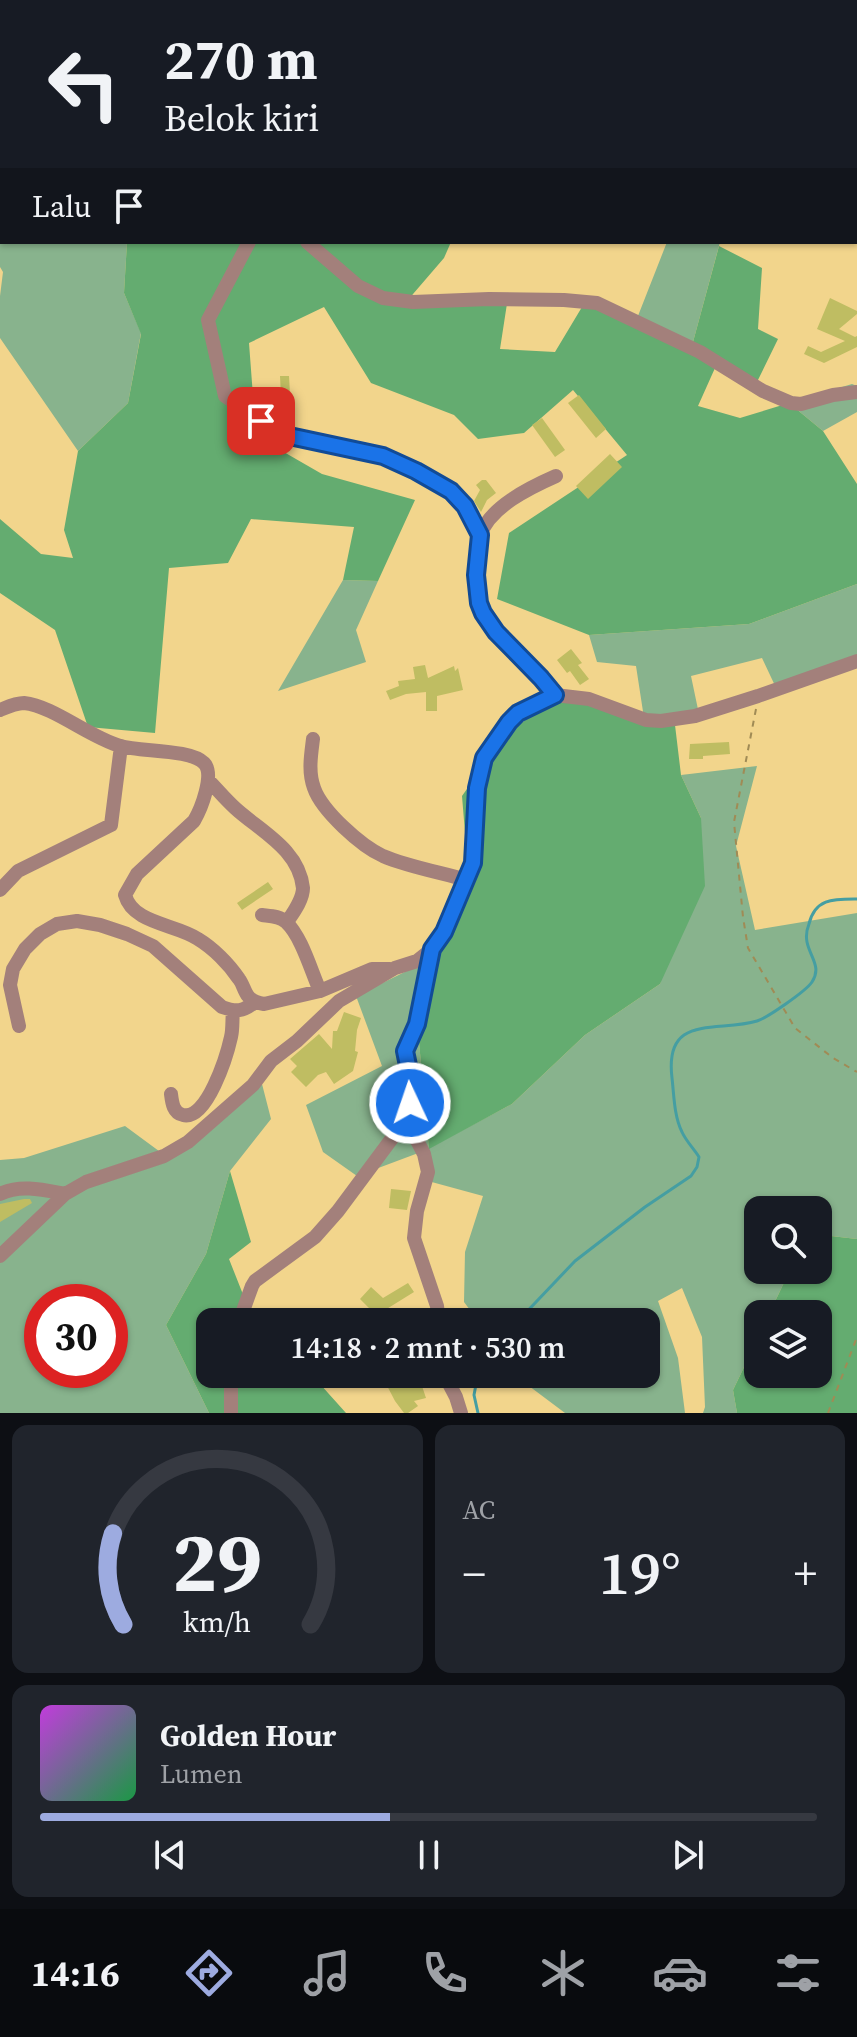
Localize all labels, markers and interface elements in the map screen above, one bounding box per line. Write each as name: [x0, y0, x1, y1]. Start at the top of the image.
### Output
text: 270 m: [164, 21, 318, 98]
icon: left: [32, 32, 136, 136]
text: Belok kiri: [164, 94, 319, 143]
icon: arrive: [107, 184, 151, 228]
text: Lalu: [32, 186, 91, 227]
pin: [227, 387, 295, 455]
icon: arrive: [239, 399, 283, 443]
position arrow: [368, 1061, 452, 1145]
map controls: [744, 1196, 832, 1388]
button: search: [744, 1196, 832, 1284]
speed limit sign: 30: [24, 1284, 128, 1388]
button: layers: [744, 1300, 832, 1388]
text: 14:18 · 2 mnt · 530 m: [291, 1327, 565, 1368]
text: AC: [463, 1492, 495, 1528]
text: 29: [172, 1505, 262, 1619]
text: 19°: [599, 1532, 681, 1614]
text: −: [463, 1543, 486, 1604]
text: +: [794, 1543, 817, 1604]
text: km/h: [183, 1602, 251, 1642]
text: Golden Hour: [160, 1715, 336, 1756]
text: Lumen: [160, 1756, 242, 1792]
icon: previous: [148, 1833, 192, 1877]
icon: pause: [407, 1833, 451, 1877]
icon: next: [666, 1833, 710, 1877]
icon: directions: [181, 1945, 237, 2001]
icon: music: [299, 1945, 355, 2001]
icon: phone: [417, 1945, 473, 2001]
icon: climate: [535, 1945, 591, 2001]
icon: car: [652, 1945, 708, 2001]
icon: filters: [770, 1945, 826, 2001]
text: 14:16: [31, 1949, 120, 1998]

